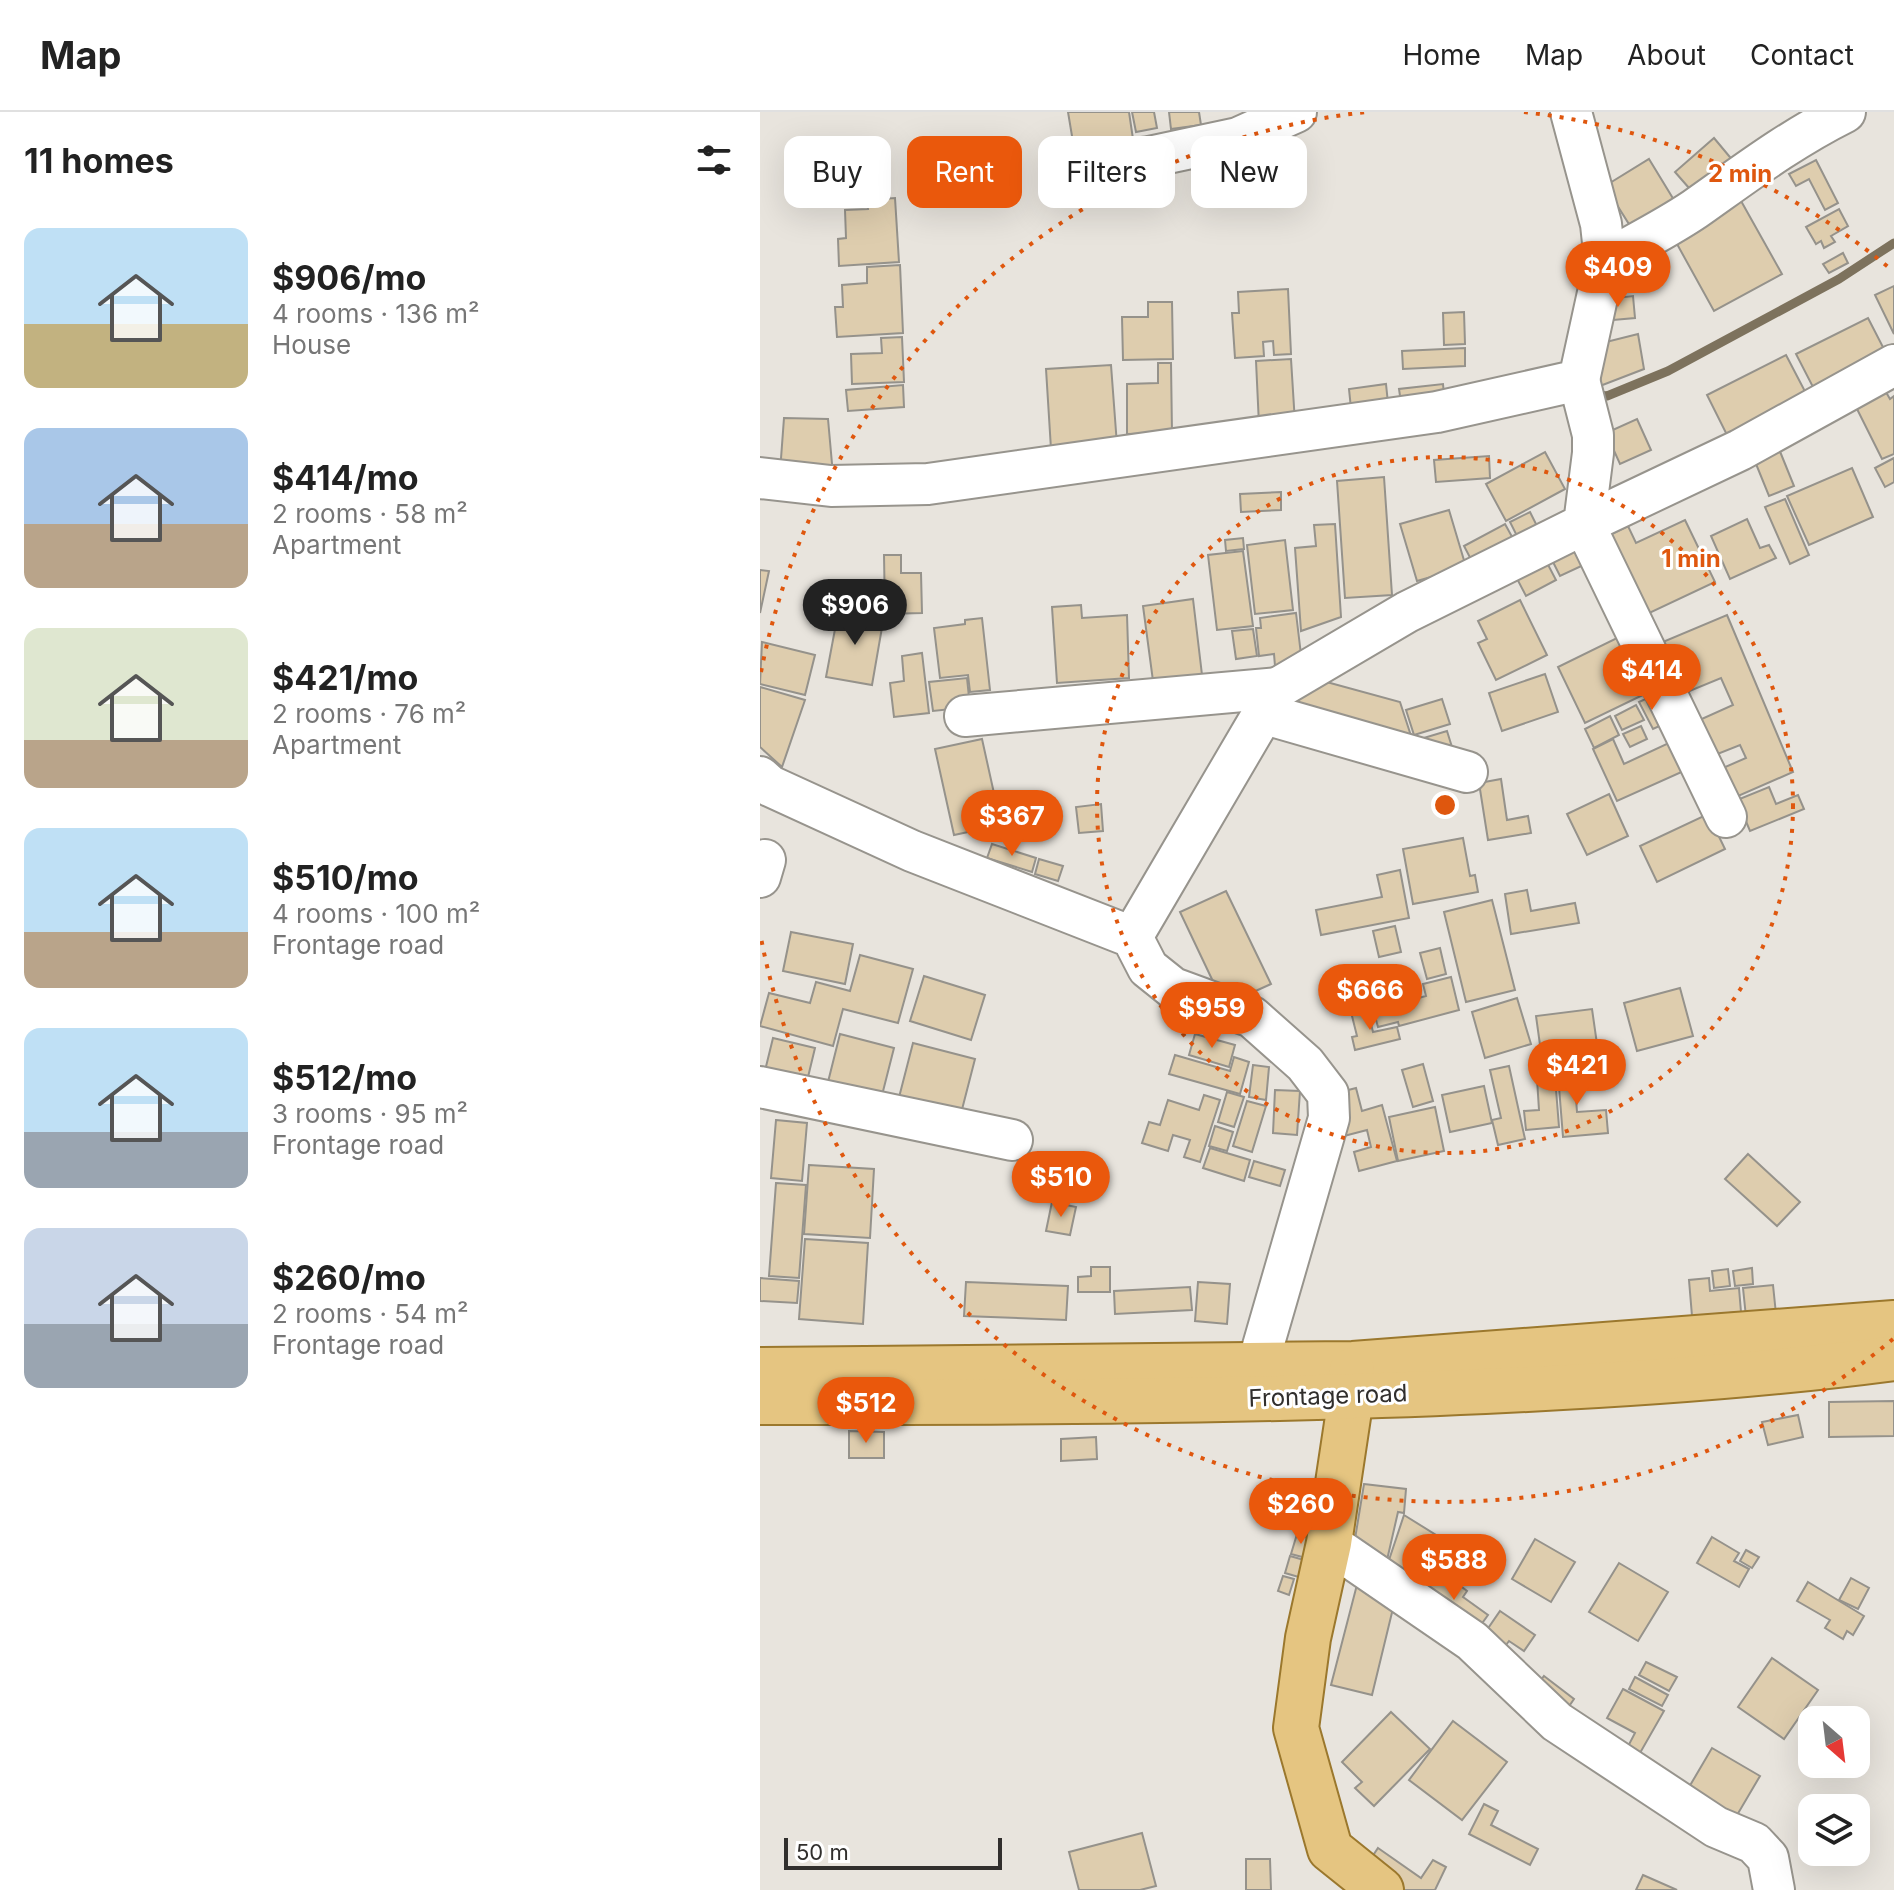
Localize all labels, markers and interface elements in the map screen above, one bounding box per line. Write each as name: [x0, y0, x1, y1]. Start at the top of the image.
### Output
text: Map: [40, 32, 121, 78]
text: Home: [1402, 38, 1481, 72]
text: Map: [1525, 38, 1583, 72]
text: About: [1627, 38, 1706, 72]
text: Contact: [1750, 38, 1854, 72]
chip: Buy: [784, 136, 891, 208]
chip: Rent: [907, 136, 1022, 208]
chip: Filters: [1038, 136, 1175, 208]
chip: New: [1191, 136, 1307, 208]
icon: filters: [692, 138, 736, 182]
text: 11 homes: [24, 140, 174, 181]
text: 2 min: [1708, 159, 1772, 188]
pin: $409: [1571, 241, 1665, 309]
text: $409: [1583, 251, 1653, 282]
text: $906/mo: [272, 257, 426, 298]
icon: home: [88, 260, 184, 356]
text: 4 rooms · 136 m²: [272, 298, 480, 329]
text: House: [272, 329, 351, 360]
text: $414/mo: [272, 457, 419, 498]
icon: home: [88, 460, 184, 556]
text: 2 rooms · 58 m²: [272, 498, 468, 529]
text: Apartment: [272, 529, 401, 560]
text: 1 min: [1661, 544, 1721, 573]
pin: $906: [808, 579, 902, 647]
text: $906: [821, 589, 889, 620]
pin: $414: [1605, 644, 1699, 712]
text: $414: [1621, 654, 1683, 685]
text: $421/mo: [272, 657, 418, 698]
icon: home: [88, 660, 184, 756]
text: 2 rooms · 76 m²: [272, 698, 466, 729]
text: Apartment: [272, 729, 401, 760]
pin: $367: [965, 790, 1059, 858]
centre of rings: [1431, 791, 1459, 819]
text: $367: [979, 800, 1045, 831]
text: $510/mo: [272, 857, 419, 898]
icon: home: [88, 860, 184, 956]
text: 4 rooms · 100 m²: [272, 898, 480, 929]
text: Frontage road: [272, 929, 444, 960]
pin: $666: [1323, 964, 1417, 1032]
text: $666: [1336, 974, 1404, 1005]
pin: $959: [1165, 982, 1259, 1050]
text: $959: [1178, 992, 1246, 1023]
pin: $421: [1530, 1039, 1624, 1107]
text: $421: [1546, 1049, 1608, 1080]
text: $512/mo: [272, 1057, 417, 1098]
icon: home: [88, 1060, 184, 1156]
text: 3 rooms · 95 m²: [272, 1098, 468, 1129]
text: Frontage road: [272, 1129, 444, 1160]
pin: $510: [1014, 1151, 1108, 1219]
text: $510: [1030, 1161, 1092, 1192]
text: $260/mo: [272, 1257, 426, 1298]
icon: home: [88, 1260, 184, 1356]
text: 2 rooms · 54 m²: [272, 1298, 469, 1329]
text: Frontage road: [272, 1329, 444, 1360]
pin: $512: [819, 1377, 913, 1445]
street label: Frontage road: [1248, 1378, 1408, 1413]
text: $512: [835, 1387, 897, 1418]
pin: $260: [1254, 1478, 1348, 1546]
text: $260: [1267, 1488, 1335, 1519]
pin: $588: [1407, 1534, 1501, 1602]
text: $588: [1420, 1544, 1488, 1575]
north arrow: [1798, 1706, 1870, 1778]
map controls: [1798, 1706, 1870, 1866]
button: layers: [1798, 1794, 1870, 1866]
scale bar: [784, 1834, 1002, 1870]
text: 50 m: [796, 1839, 849, 1865]

